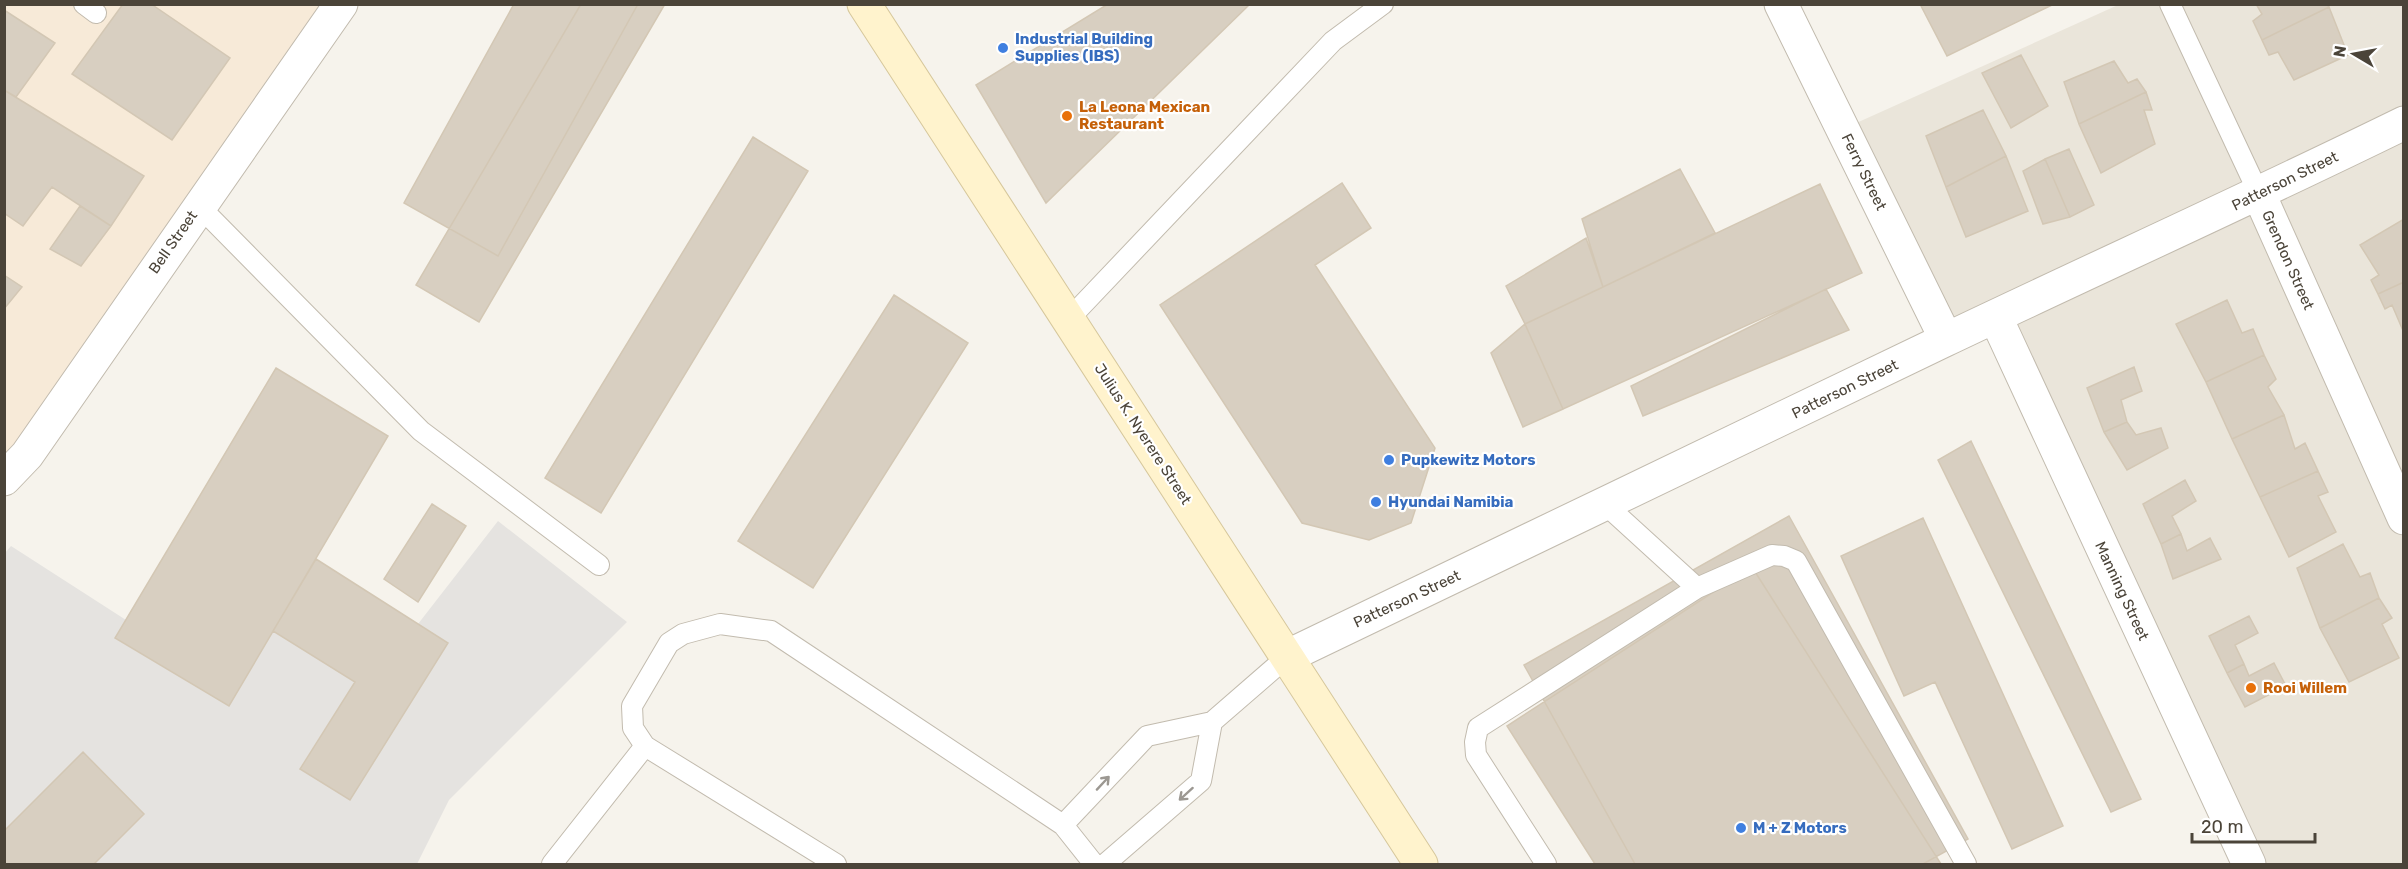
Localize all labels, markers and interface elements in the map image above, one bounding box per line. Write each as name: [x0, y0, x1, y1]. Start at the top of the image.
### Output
north arrow: [2324, 24, 2384, 84]
place label: Industrial Building Supplies (IBS): [1015, 30, 1153, 65]
marker: Industrial Building Supplies (IBS): [996, 41, 1010, 55]
text: N: [2329, 44, 2350, 59]
place label: La Leona Mexican Restaurant: [1079, 98, 1210, 133]
marker: La Leona Mexican Restaurant: [1060, 109, 1074, 123]
street label: Ferry Street: [1838, 131, 1890, 214]
street label: Patterson Street: [2229, 147, 2341, 214]
street label: Bell Street: [145, 207, 201, 277]
street label: Grendon Street: [2258, 207, 2318, 313]
street label: Patterson Street: [1789, 355, 1901, 422]
street label: Julius K. Nyerere Street: [1091, 360, 1195, 508]
place label: Pupkewitz Motors: [1401, 451, 1536, 469]
marker: Pupkewitz Motors: [1382, 453, 1396, 467]
place label: Hyundai Namibia: [1388, 493, 1514, 511]
marker: Hyundai Namibia: [1369, 495, 1383, 509]
street label: Manning Street: [2091, 539, 2153, 643]
street label: Patterson Street: [1351, 566, 1463, 632]
place label: Rooi Willem: [2263, 679, 2347, 697]
marker: Rooi Willem: [2244, 681, 2258, 695]
one-way arrow: [1096, 775, 1110, 790]
one-way arrow: [1179, 787, 1194, 801]
scale bar: [2192, 806, 2315, 844]
text: 20 m: [2201, 816, 2243, 838]
place label: M + Z Motors: [1753, 819, 1847, 837]
marker: M + Z Motors: [1734, 821, 1748, 835]

